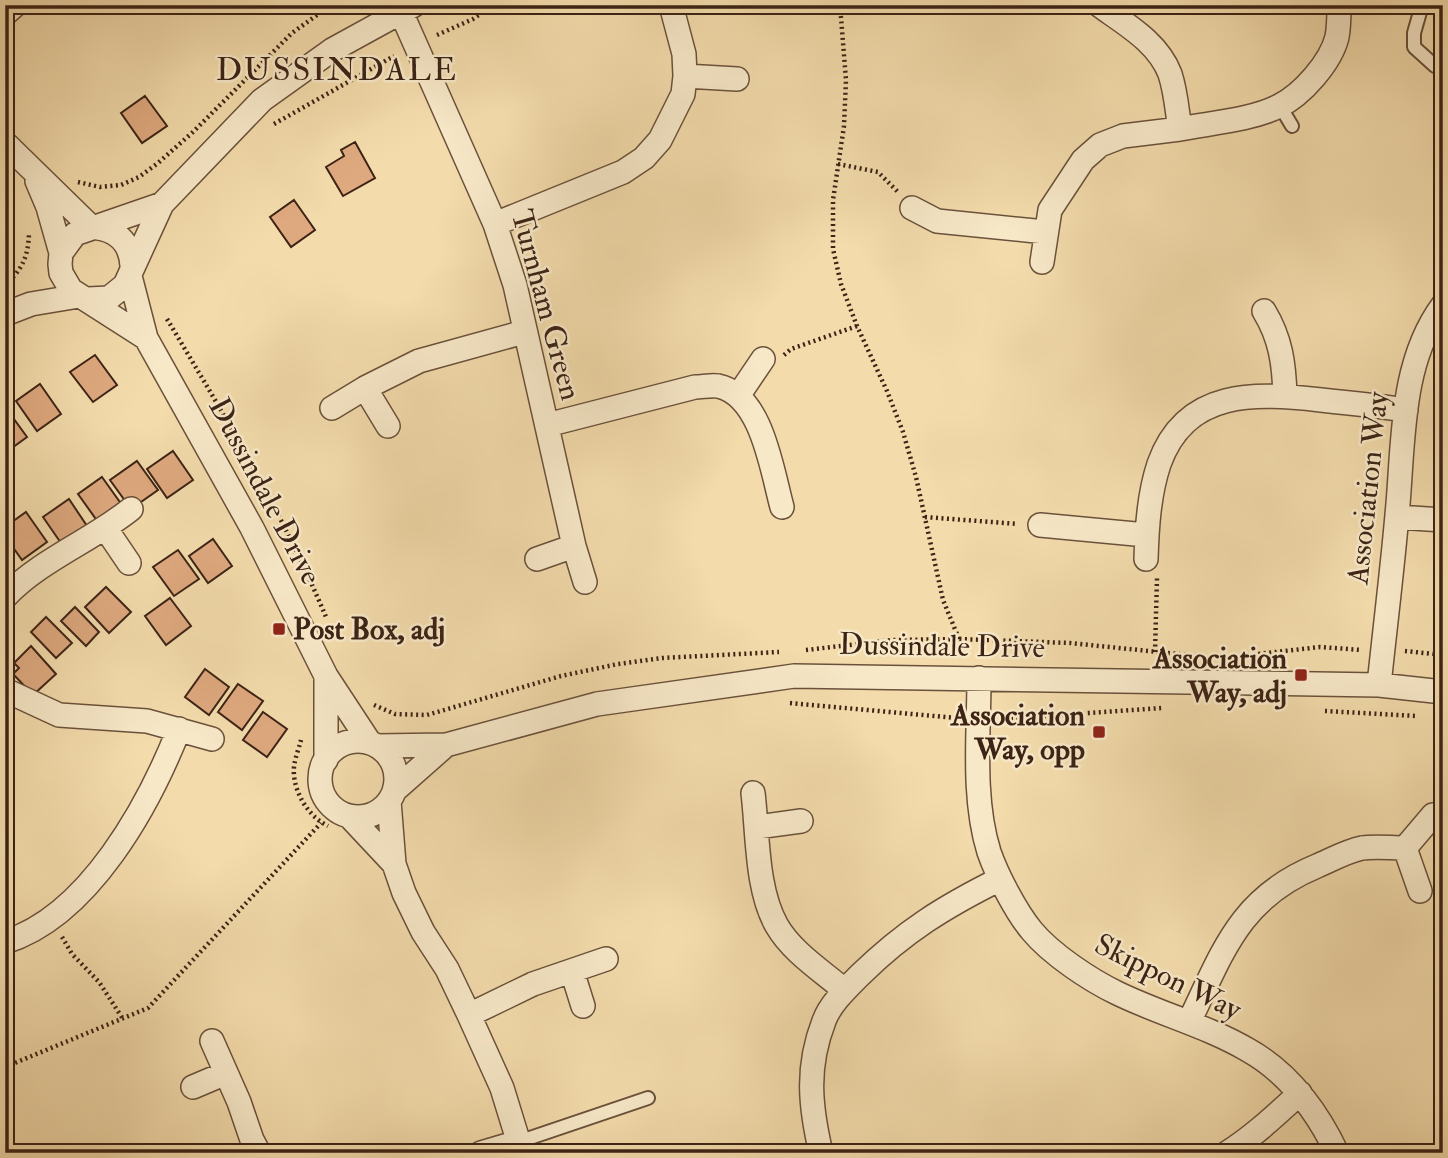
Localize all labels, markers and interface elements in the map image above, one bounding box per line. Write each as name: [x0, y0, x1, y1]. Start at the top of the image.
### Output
district label: DUSSINDALE: [216, 50, 458, 90]
street label: Turnham Green: [503, 206, 589, 404]
street label: Association Way: [1339, 389, 1397, 587]
street label: Dussindale Drive: [200, 391, 330, 591]
place label: Post Box, adj: [293, 611, 445, 648]
marker: Post Box, adj: [271, 621, 287, 637]
street label: Dussindale Drive: [839, 626, 1045, 666]
place label: Association Way, adj: [1151, 640, 1288, 711]
marker: Association Way, adj: [1293, 667, 1309, 683]
place label: Association Way, opp: [949, 697, 1086, 768]
marker: Association Way, opp: [1091, 724, 1107, 740]
street label: Skippon Way: [1089, 926, 1248, 1029]

